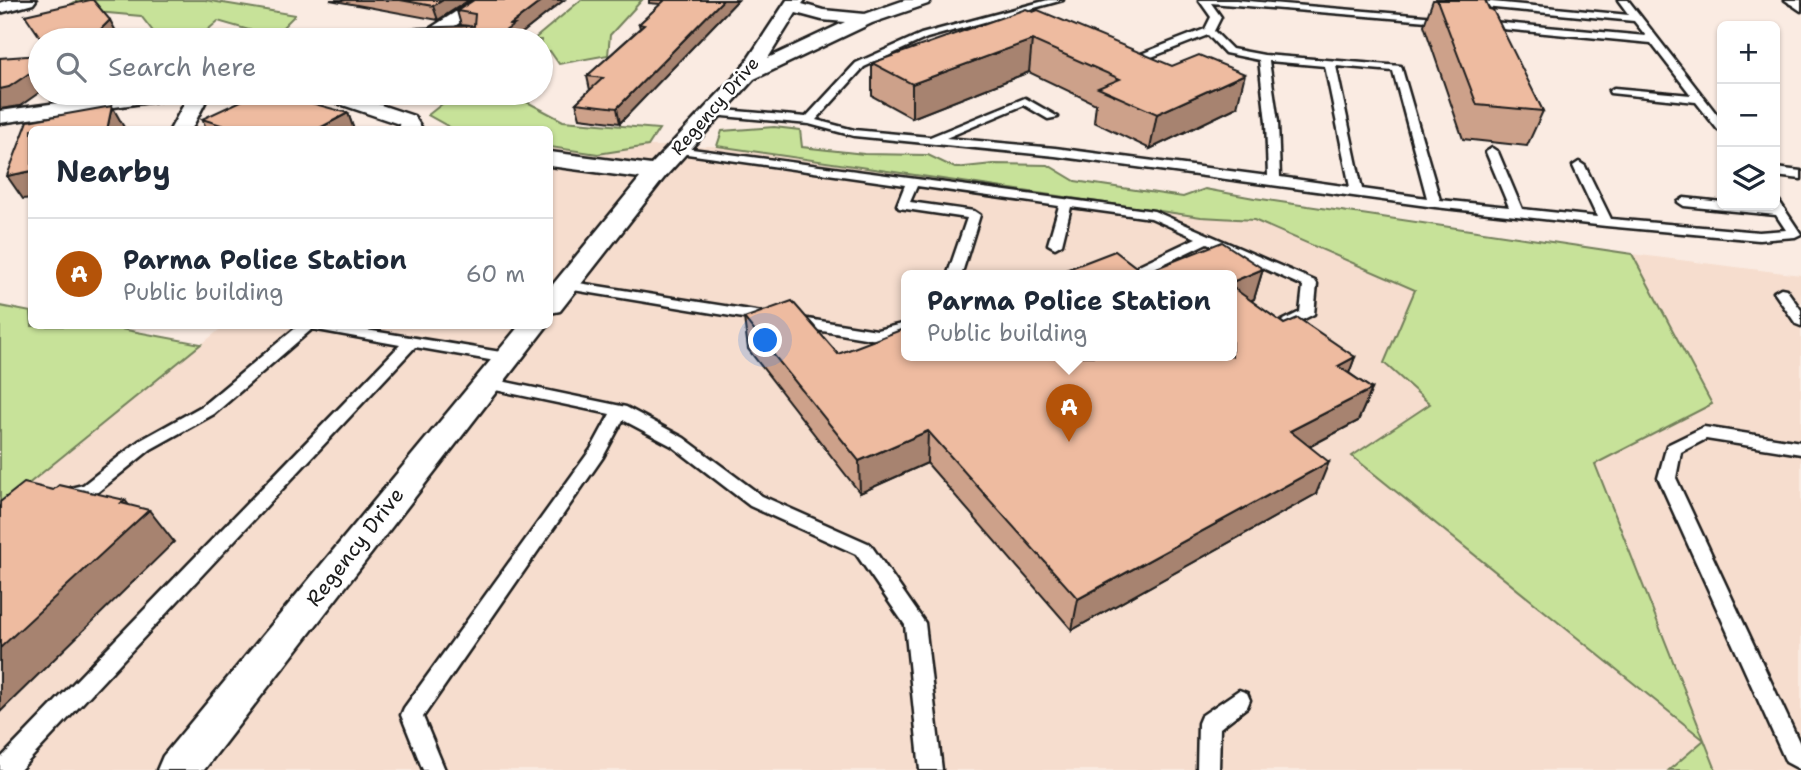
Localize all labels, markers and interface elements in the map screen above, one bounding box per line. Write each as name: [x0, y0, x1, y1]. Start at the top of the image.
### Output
map controls: [1717, 21, 1780, 210]
button: +: [1717, 21, 1780, 84]
search box: [28, 28, 553, 105]
icon: search: [52, 48, 90, 86]
text: Search here: [108, 49, 257, 84]
street label: Regency Drive: [666, 52, 764, 160]
button: −: [1717, 84, 1780, 147]
button: layers: [1717, 147, 1780, 210]
text: Nearby: [56, 151, 171, 192]
text: Parma Police Station: [123, 242, 407, 277]
text: A: [70, 259, 88, 289]
text: 60 m: [466, 259, 525, 289]
popup: [901, 270, 1237, 361]
text: Public building: [123, 277, 283, 307]
text: Parma Police Station: [927, 283, 1211, 318]
text: Public building: [927, 318, 1087, 348]
your location: [748, 323, 782, 357]
pin: A: [1046, 384, 1092, 442]
street label: Regency Drive: [300, 482, 410, 612]

